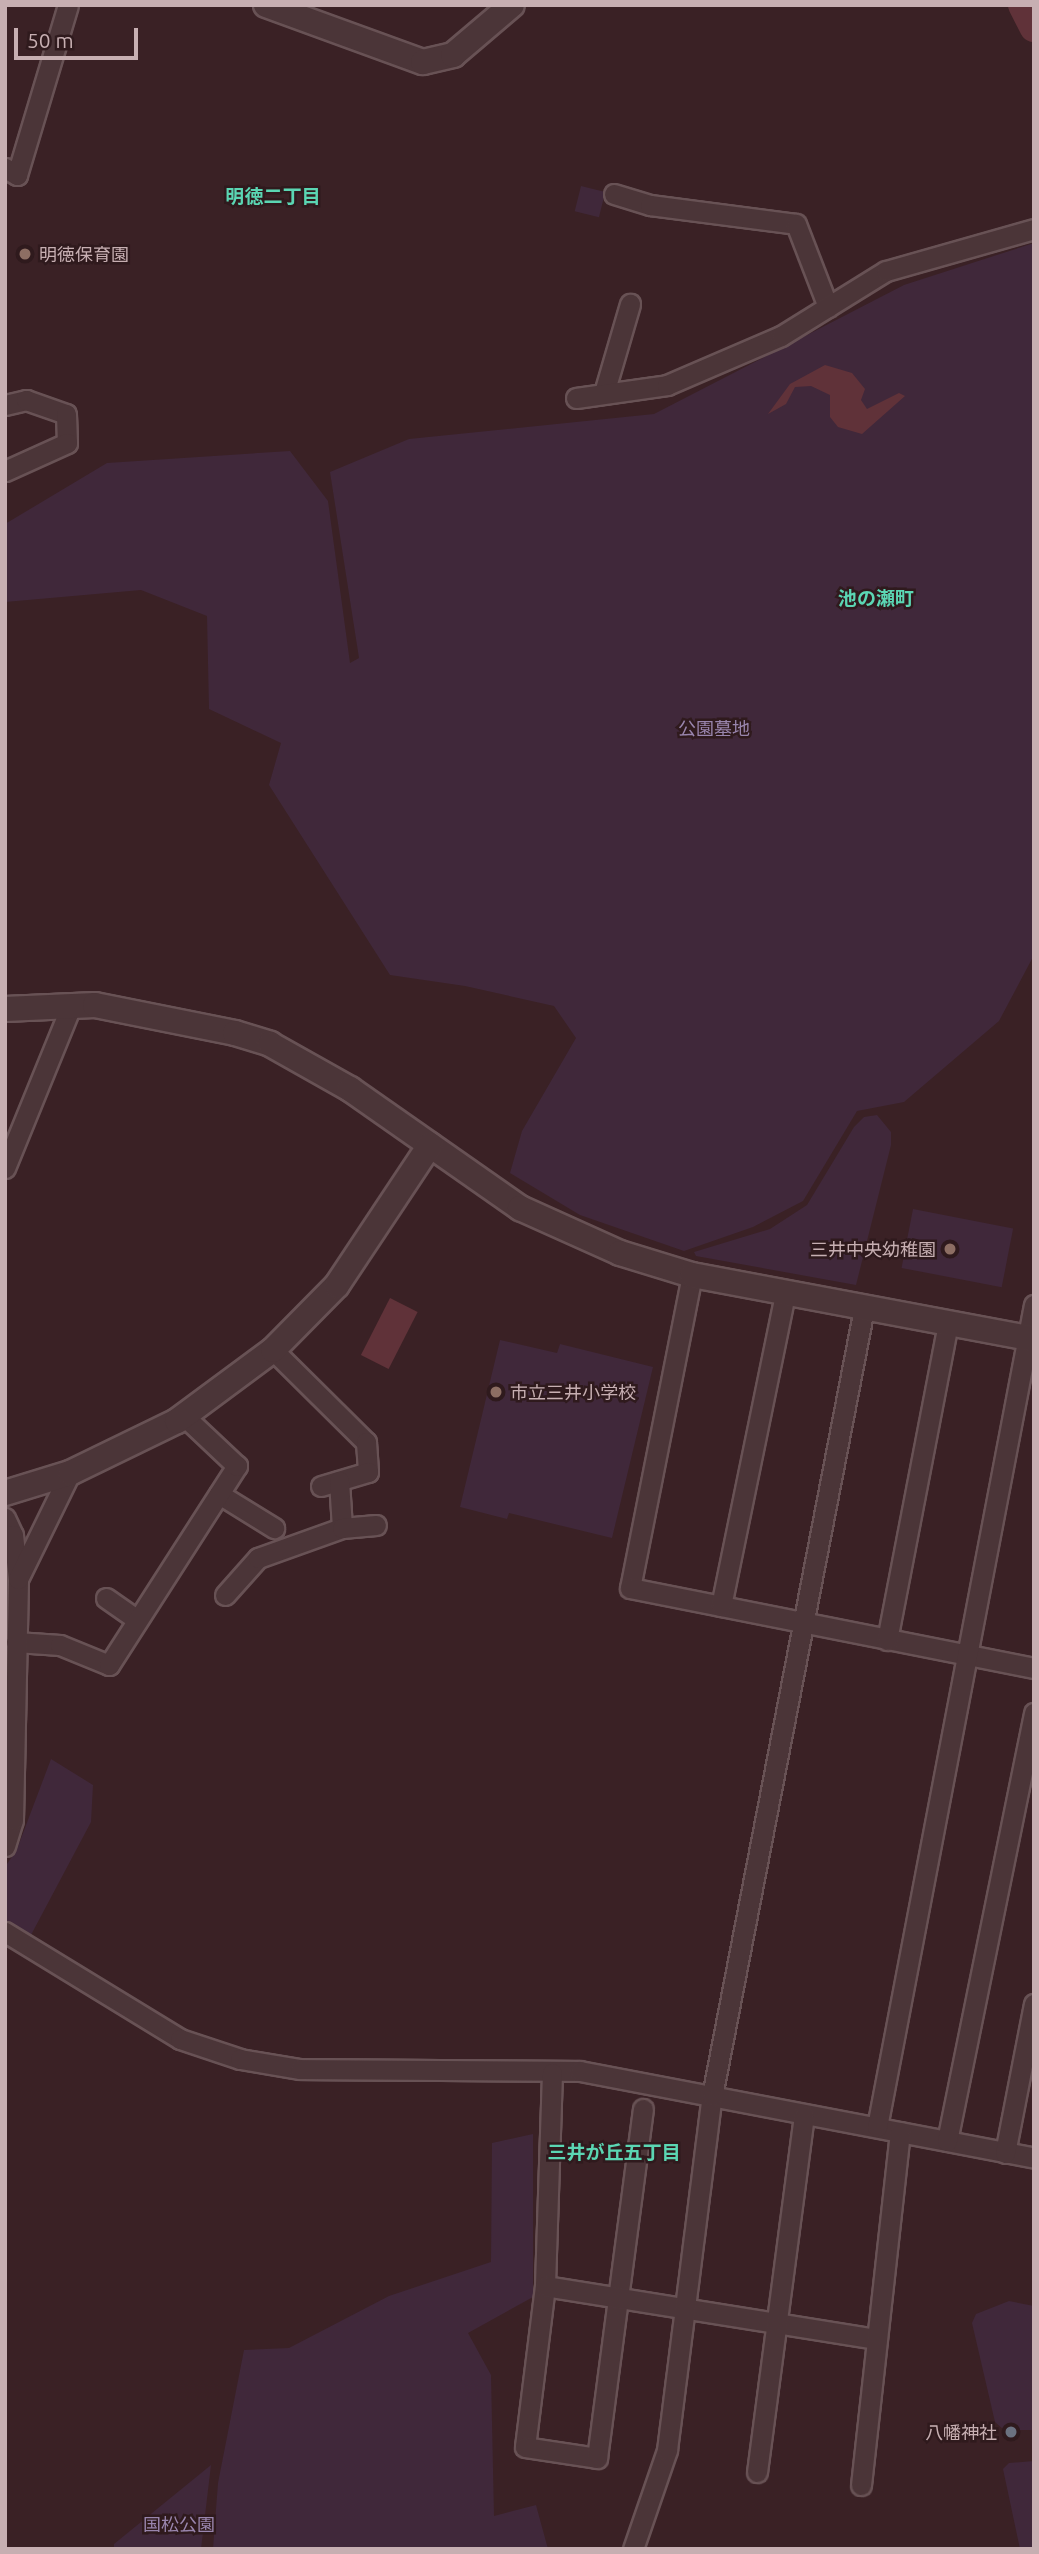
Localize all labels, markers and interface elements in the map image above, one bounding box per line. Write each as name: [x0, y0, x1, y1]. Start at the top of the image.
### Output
scale bar: [18, 14, 142, 58]
text: 50 m: [27, 28, 74, 52]
district label: 明徳二丁目: [226, 186, 320, 208]
place label: 明徳保育園: [39, 243, 129, 265]
marker: 明徳保育園: [17, 246, 33, 262]
district label: 池の瀬町: [838, 588, 914, 610]
park label: 公園墓地: [678, 717, 750, 739]
place label: 三井中央幼稚園: [810, 1238, 936, 1260]
marker: 三井中央幼稚園: [942, 1241, 958, 1257]
place label: 市立三井小学校: [510, 1381, 636, 1403]
marker: 市立三井小学校: [488, 1384, 504, 1400]
district label: 三井が丘五丁目: [548, 2142, 680, 2164]
place label: 八幡神社: [925, 2421, 997, 2443]
marker: 八幡神社: [1003, 2424, 1019, 2440]
park label: 国松公園: [143, 2513, 215, 2535]

